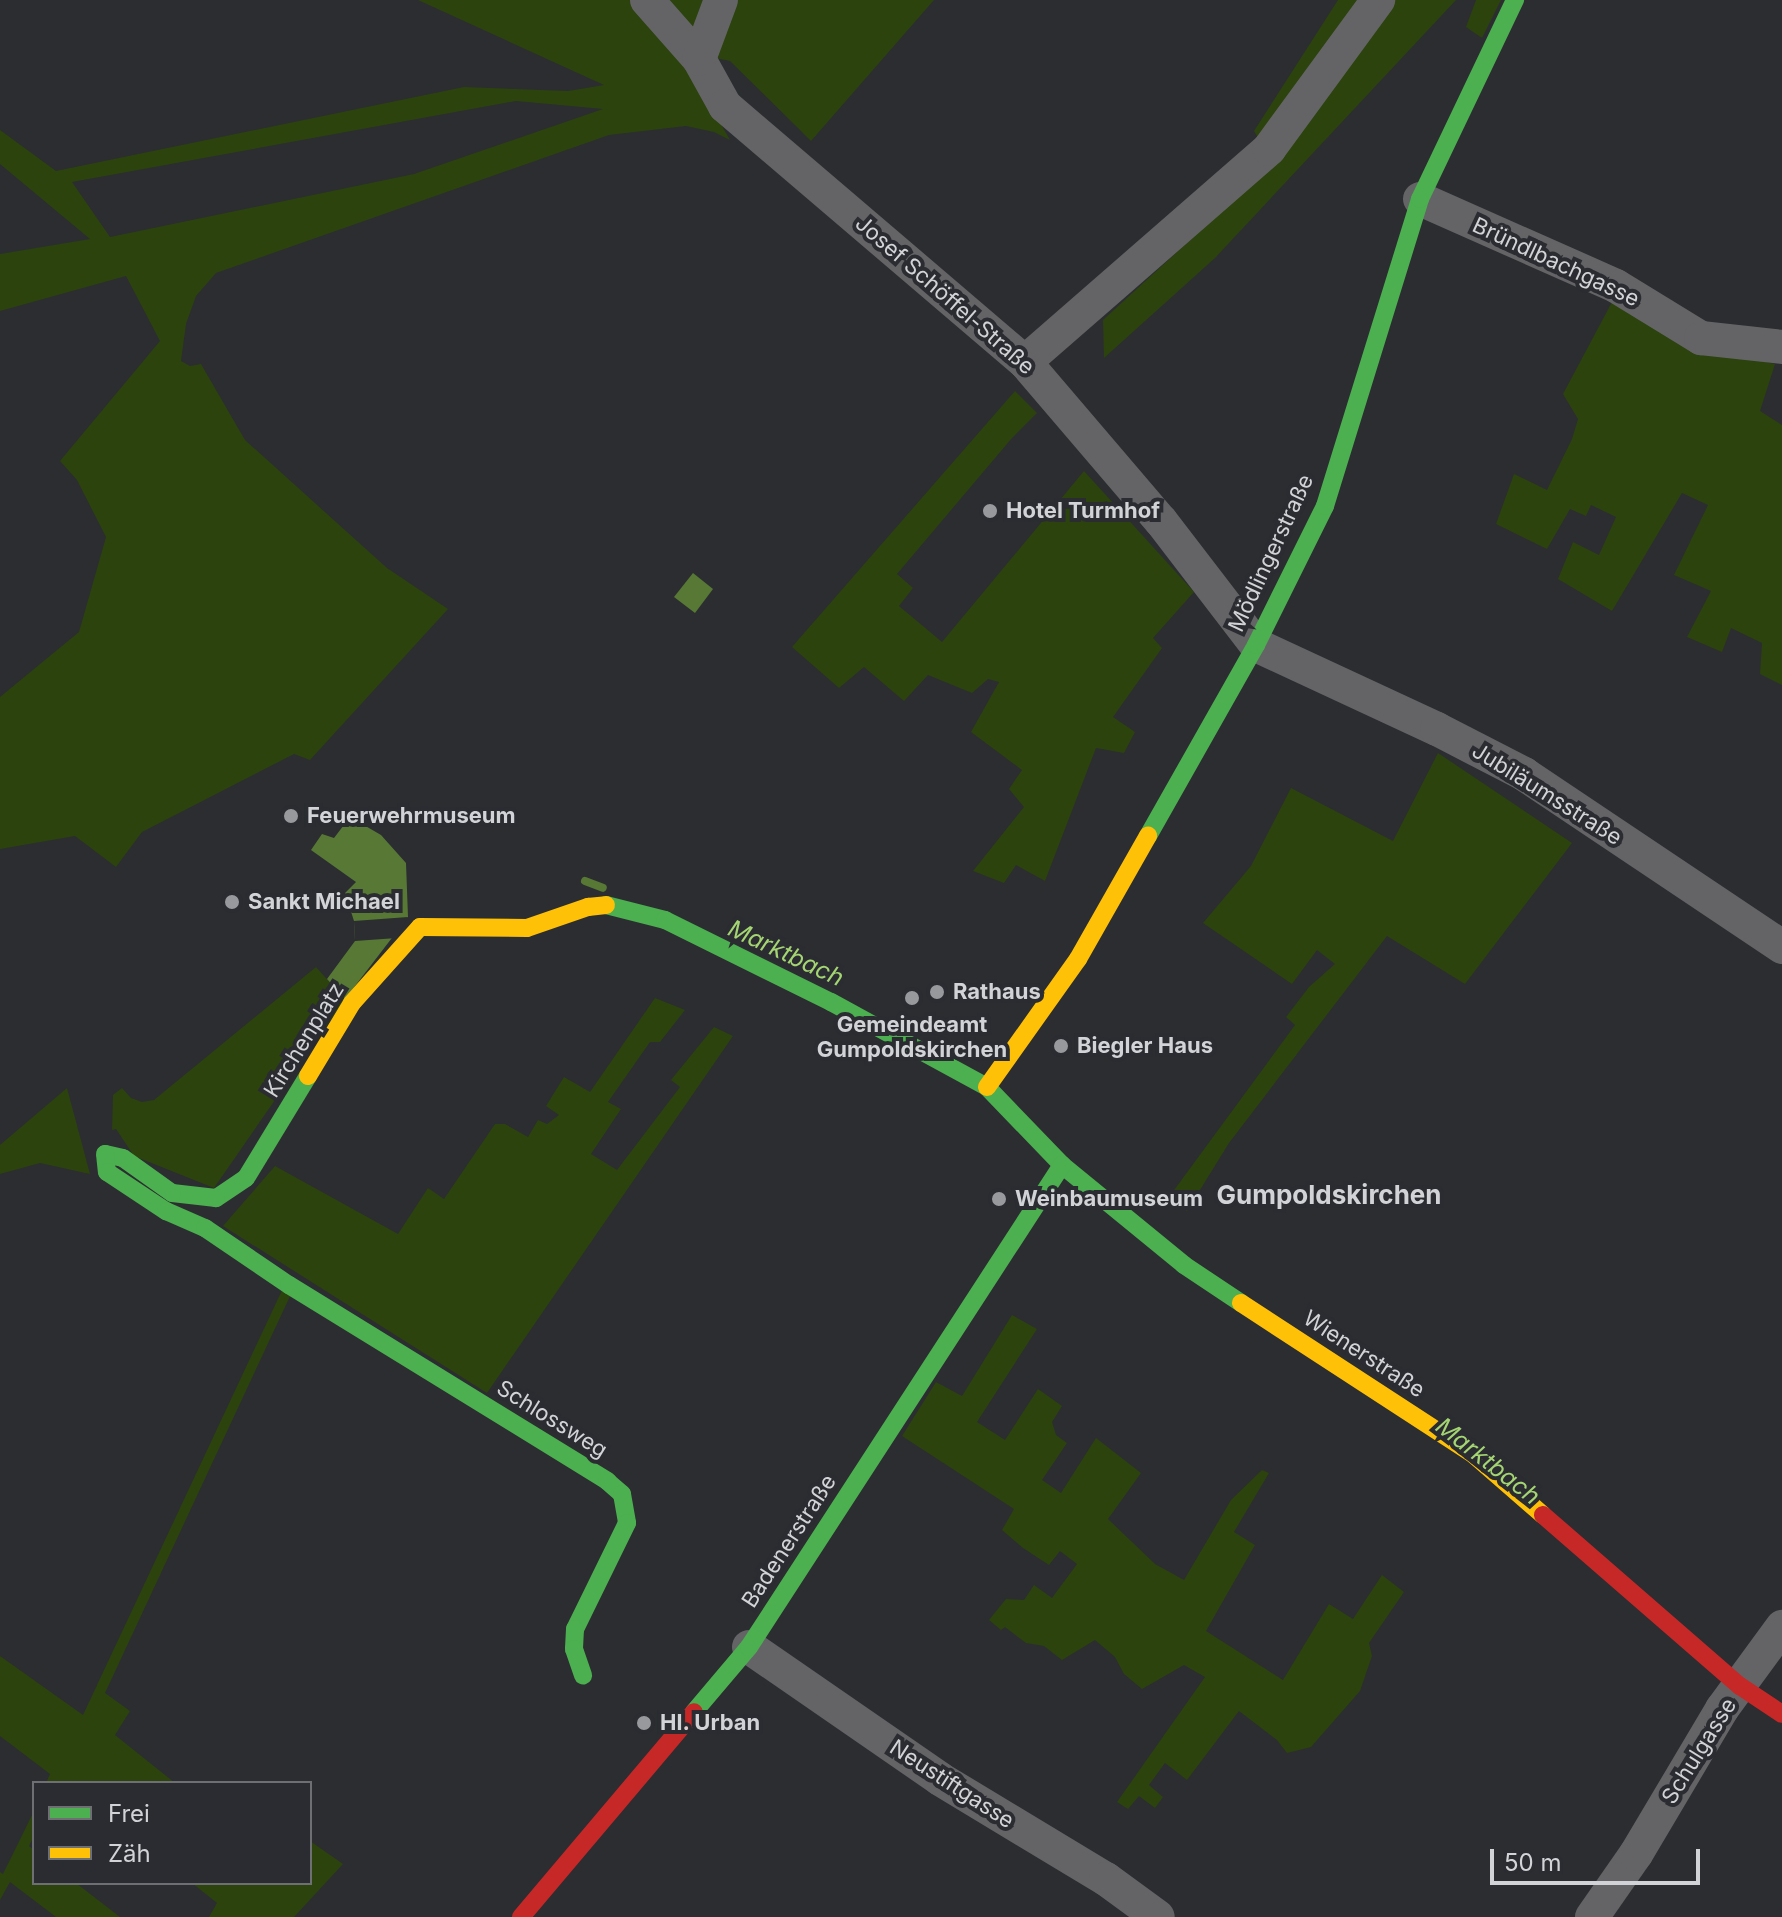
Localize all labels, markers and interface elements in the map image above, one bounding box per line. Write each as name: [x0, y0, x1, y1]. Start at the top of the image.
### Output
street label: Josef Schöffel-Straße: [850, 210, 1040, 380]
street label: Bründlbachgasse: [1468, 212, 1644, 312]
street label: Mödlingerstraße: [1223, 470, 1319, 636]
place label: Hotel Turmhof: [1006, 498, 1160, 524]
marker: Hotel Turmhof: [981, 502, 999, 520]
street label: Jubiläumsstraße: [1467, 737, 1627, 851]
place label: Feuerwehrmuseum: [307, 803, 516, 829]
marker: Feuerwehrmuseum: [282, 807, 300, 825]
place label: Sankt Michael: [248, 889, 400, 915]
marker: Sankt Michael: [223, 893, 241, 911]
water label: Marktbach: [724, 914, 848, 992]
street label: Kirchenplatz: [258, 978, 350, 1102]
place label: Rathaus: [953, 979, 1041, 1005]
marker: Rathaus: [928, 983, 946, 1001]
marker: Gemeindeamt Gumpoldskirchen: [903, 989, 921, 1007]
place label: Gemeindeamt Gumpoldskirchen: [817, 1011, 1007, 1062]
place label: Biegler Haus: [1077, 1033, 1213, 1059]
marker: Biegler Haus: [1052, 1037, 1070, 1055]
district label: Gumpoldskirchen: [1217, 1179, 1441, 1211]
place label: Weinbaumuseum: [1015, 1186, 1203, 1212]
marker: Weinbaumuseum: [990, 1190, 1008, 1208]
street label: Wienerstraße: [1298, 1305, 1430, 1403]
street label: Schlossweg: [492, 1375, 612, 1463]
water label: Marktbach: [1430, 1411, 1546, 1511]
street label: Badenerstraße: [736, 1470, 842, 1612]
street label: Schulgasse: [1656, 1693, 1742, 1809]
place label: Hl. Urban: [660, 1710, 761, 1736]
marker: Hl. Urban: [635, 1714, 653, 1732]
street label: Neustiftgasse: [885, 1734, 1019, 1834]
legend: [32, 1781, 312, 1885]
text: Frei: [108, 1799, 150, 1828]
scale bar: [1494, 1833, 1704, 1883]
text: Zäh: [108, 1839, 151, 1868]
text: 50 m: [1504, 1848, 1562, 1877]

